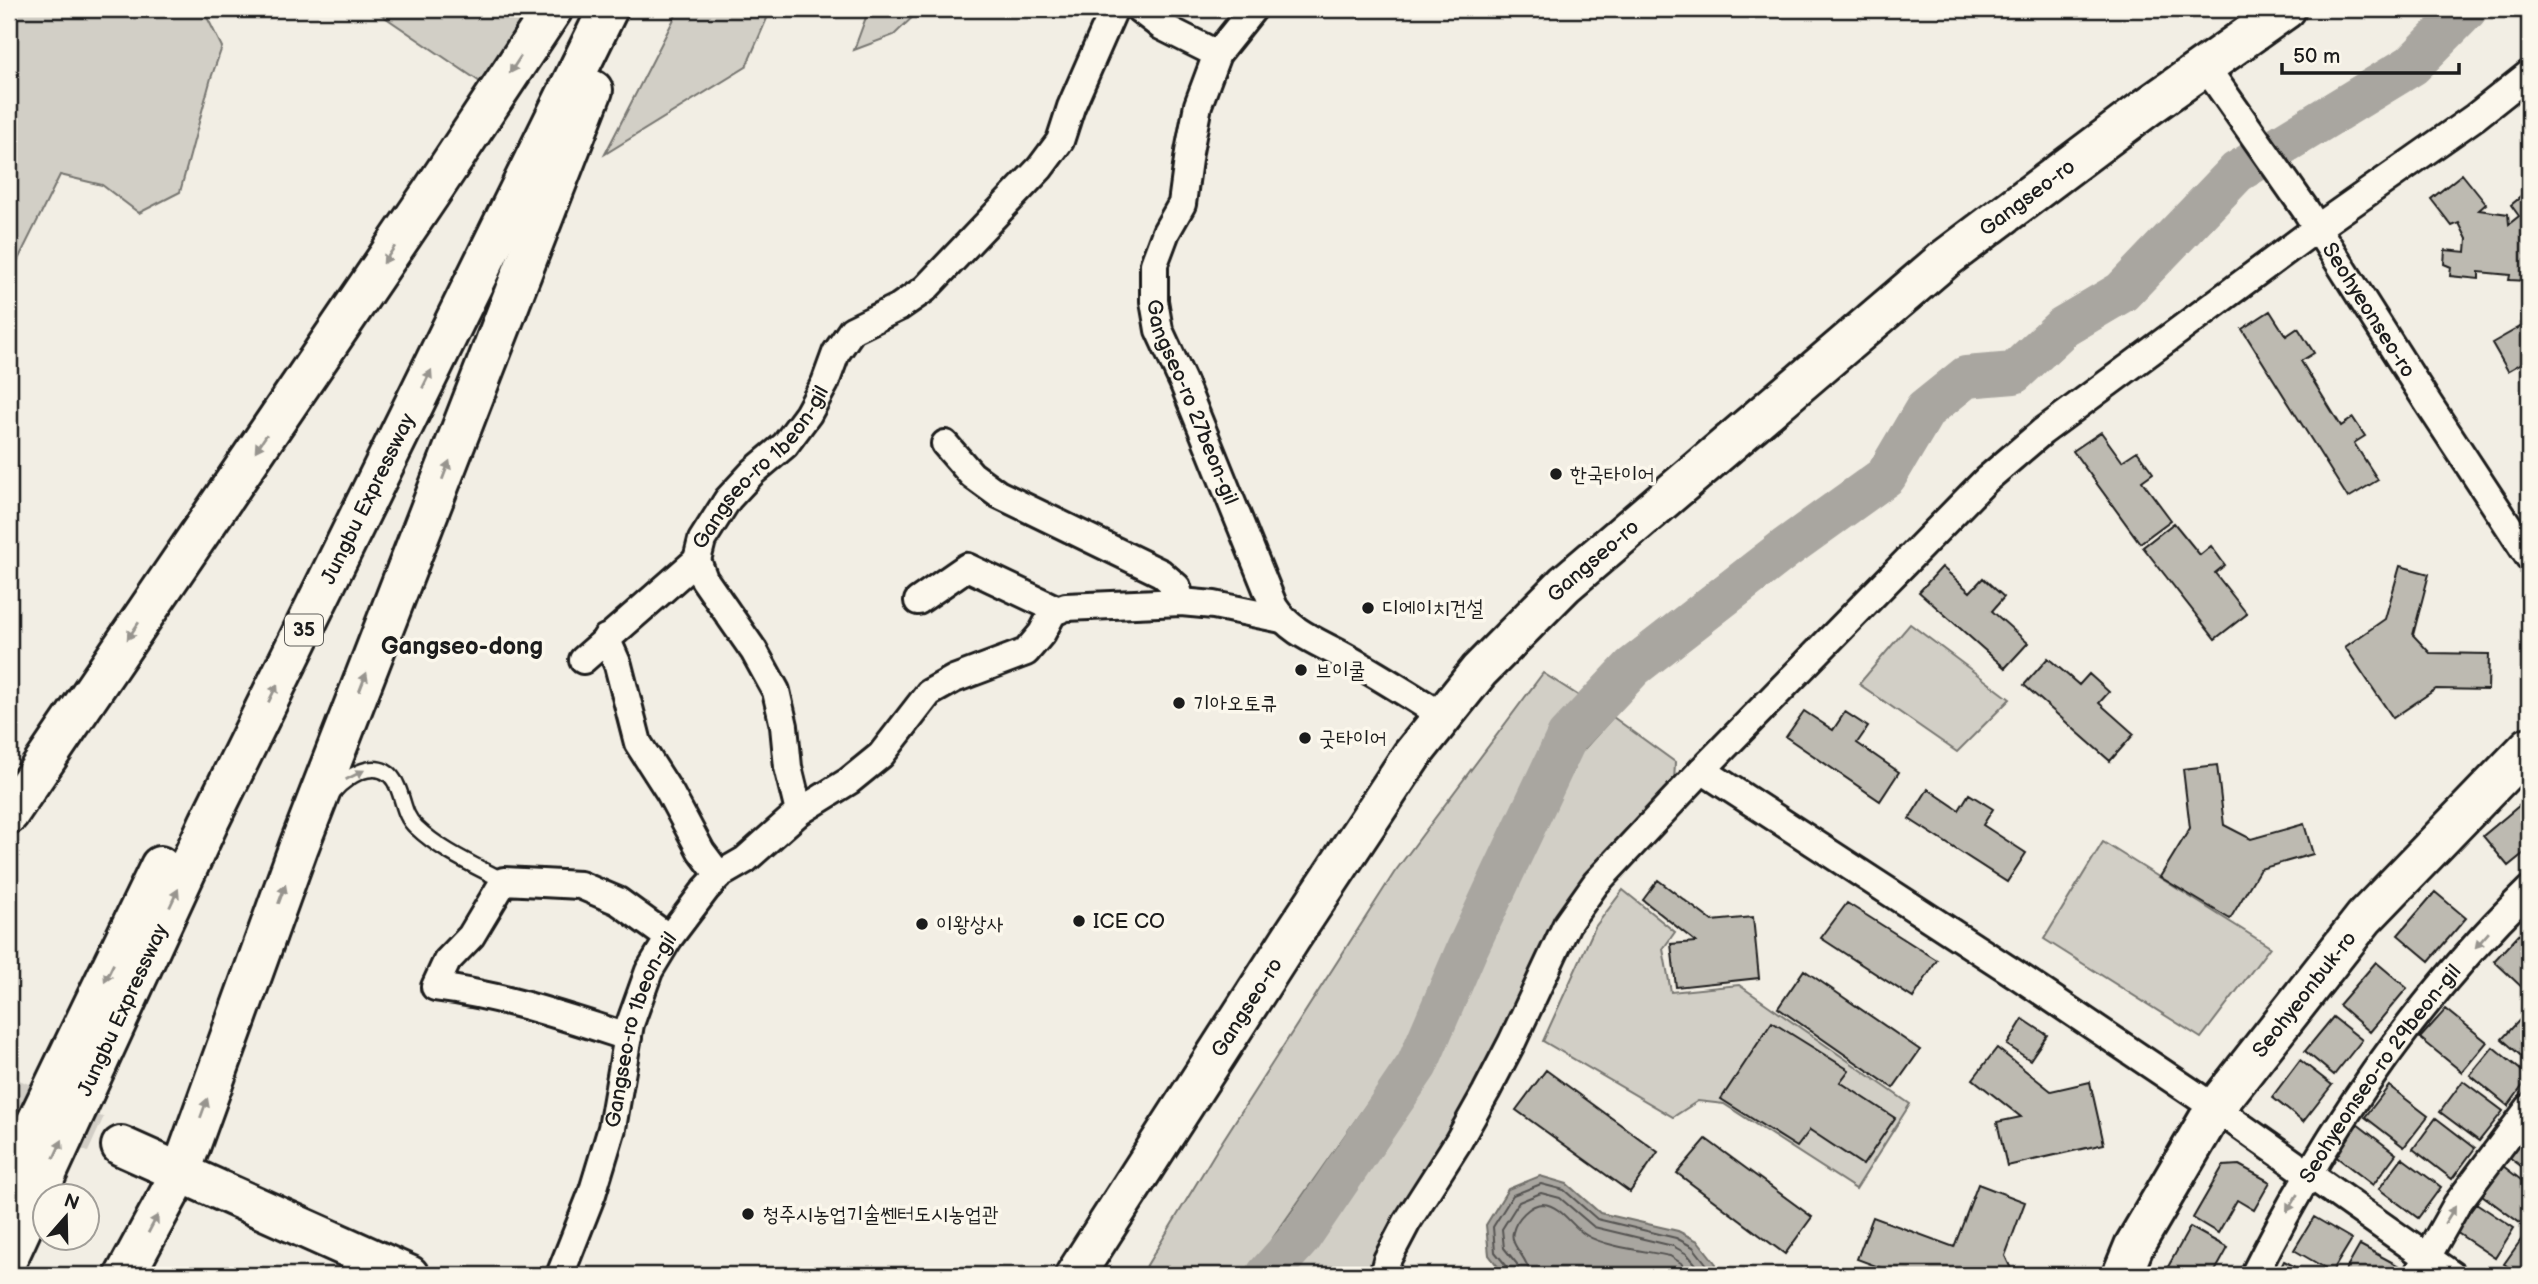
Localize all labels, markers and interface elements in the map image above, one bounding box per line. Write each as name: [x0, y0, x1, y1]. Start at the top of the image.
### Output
scale bar: [2282, 32, 2459, 76]
text: 50 m: [2293, 44, 2340, 69]
one-way arrow: [509, 56, 522, 75]
street label: Gangseo-ro: [1974, 153, 2080, 241]
street label: Seohyeonseo-ro: [2317, 238, 2421, 382]
one-way arrow: [382, 246, 396, 264]
street label: Gangseo-ro 27beon-gil: [1141, 298, 1244, 508]
one-way arrow: [421, 369, 432, 389]
street label: Gangseo-ro 1beon-gil: [688, 381, 834, 551]
street label: Jungbu Expressway: [315, 409, 420, 588]
one-way arrow: [254, 434, 268, 452]
one-way arrow: [440, 459, 451, 480]
place label: 한국타이어: [1570, 462, 1655, 487]
marker: 한국타이어: [1548, 466, 1564, 482]
street label: Gangseo-ro: [1542, 514, 1644, 607]
place label: 디에이치건설: [1382, 596, 1483, 621]
marker: 디에이치건설: [1360, 600, 1376, 616]
road number: 35: [285, 614, 323, 646]
one-way arrow: [126, 622, 140, 640]
district label: Gangseo-dong: [381, 632, 543, 661]
place label: 브이쿨: [1315, 658, 1366, 683]
marker: 브이쿨: [1293, 662, 1309, 678]
one-way arrow: [358, 671, 369, 692]
one-way arrow: [267, 683, 278, 703]
place label: 기아오토큐: [1193, 691, 1278, 716]
marker: 기아오토큐: [1171, 695, 1187, 711]
place label: 굿타이어: [1319, 726, 1387, 751]
marker: 굿타이어: [1297, 730, 1313, 746]
one-way arrow: [345, 769, 365, 780]
one-way arrow: [276, 884, 287, 905]
one-way arrow: [168, 888, 180, 908]
place label: ICE CO: [1093, 909, 1165, 934]
place label: 이왕상사: [936, 912, 1004, 937]
marker: ICE CO: [1071, 913, 1087, 929]
marker: 이왕상사: [914, 916, 930, 932]
street label: Jungbu Expressway: [72, 919, 173, 1100]
street label: Seohyeonbuk-ro: [2247, 926, 2362, 1062]
street label: Gangseo-ro 1beon-gil: [600, 927, 682, 1129]
one-way arrow: [2474, 931, 2490, 949]
street label: Gangseo-ro: [1206, 953, 1288, 1062]
street label: Seohyeonseo-ro 29beon-gil: [2294, 959, 2466, 1187]
one-way arrow: [103, 963, 114, 983]
one-way arrow: [199, 1098, 210, 1119]
one-way arrow: [52, 1139, 64, 1159]
north arrow: [32, 1182, 102, 1252]
text: N: [61, 1189, 82, 1216]
one-way arrow: [2285, 1193, 2298, 1213]
place label: 청주시농업기술쎈터도시농업관: [762, 1202, 999, 1227]
marker: 청주시농업기술쎈터도시농업관: [740, 1206, 756, 1222]
one-way arrow: [2444, 1206, 2457, 1225]
one-way arrow: [147, 1214, 159, 1233]

